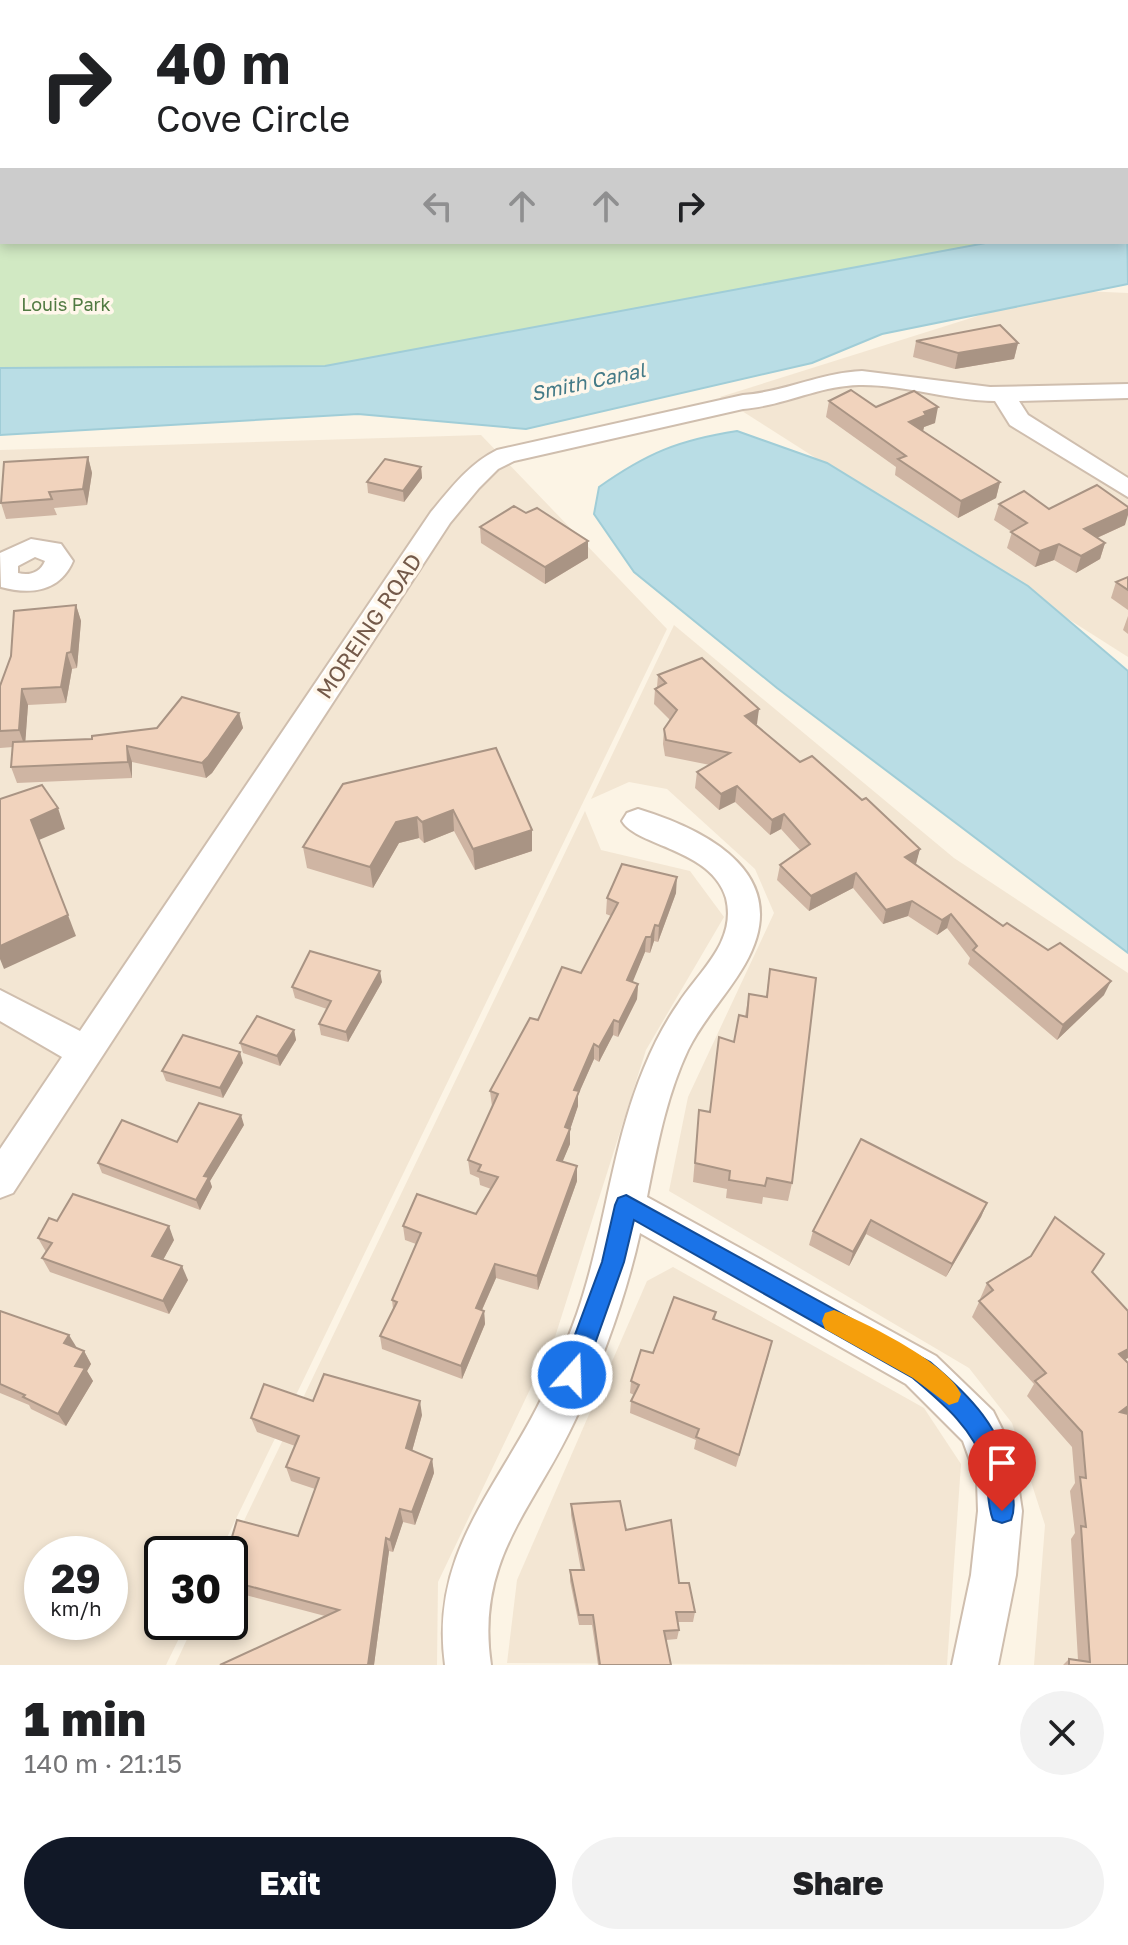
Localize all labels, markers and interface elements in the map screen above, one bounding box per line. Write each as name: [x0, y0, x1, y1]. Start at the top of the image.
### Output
text: 40 m: [156, 29, 290, 96]
icon: right: [24, 32, 128, 136]
text: Cove Circle: [156, 97, 350, 140]
icon: left: [416, 184, 460, 228]
icon: ahead: [500, 184, 544, 228]
icon: ahead: [584, 184, 628, 228]
icon: right: [668, 184, 712, 228]
park label: Louis Park: [21, 293, 111, 315]
water label: Smith Canal: [529, 357, 648, 405]
street label: MOREING ROAD: [310, 548, 427, 703]
position arrow: [530, 1333, 614, 1417]
pin: [968, 1429, 1036, 1511]
icon: arrive: [980, 1441, 1024, 1485]
speed limit sign: 30: [144, 1536, 248, 1640]
text: 29: [51, 1554, 101, 1602]
text: km/h: [51, 1596, 101, 1620]
text: 1 min: [24, 1689, 146, 1747]
button: close: [1020, 1691, 1104, 1775]
text: 140 m · 21:15: [24, 1748, 182, 1779]
button: Exit: [24, 1837, 556, 1929]
button: Share: [572, 1837, 1104, 1929]

